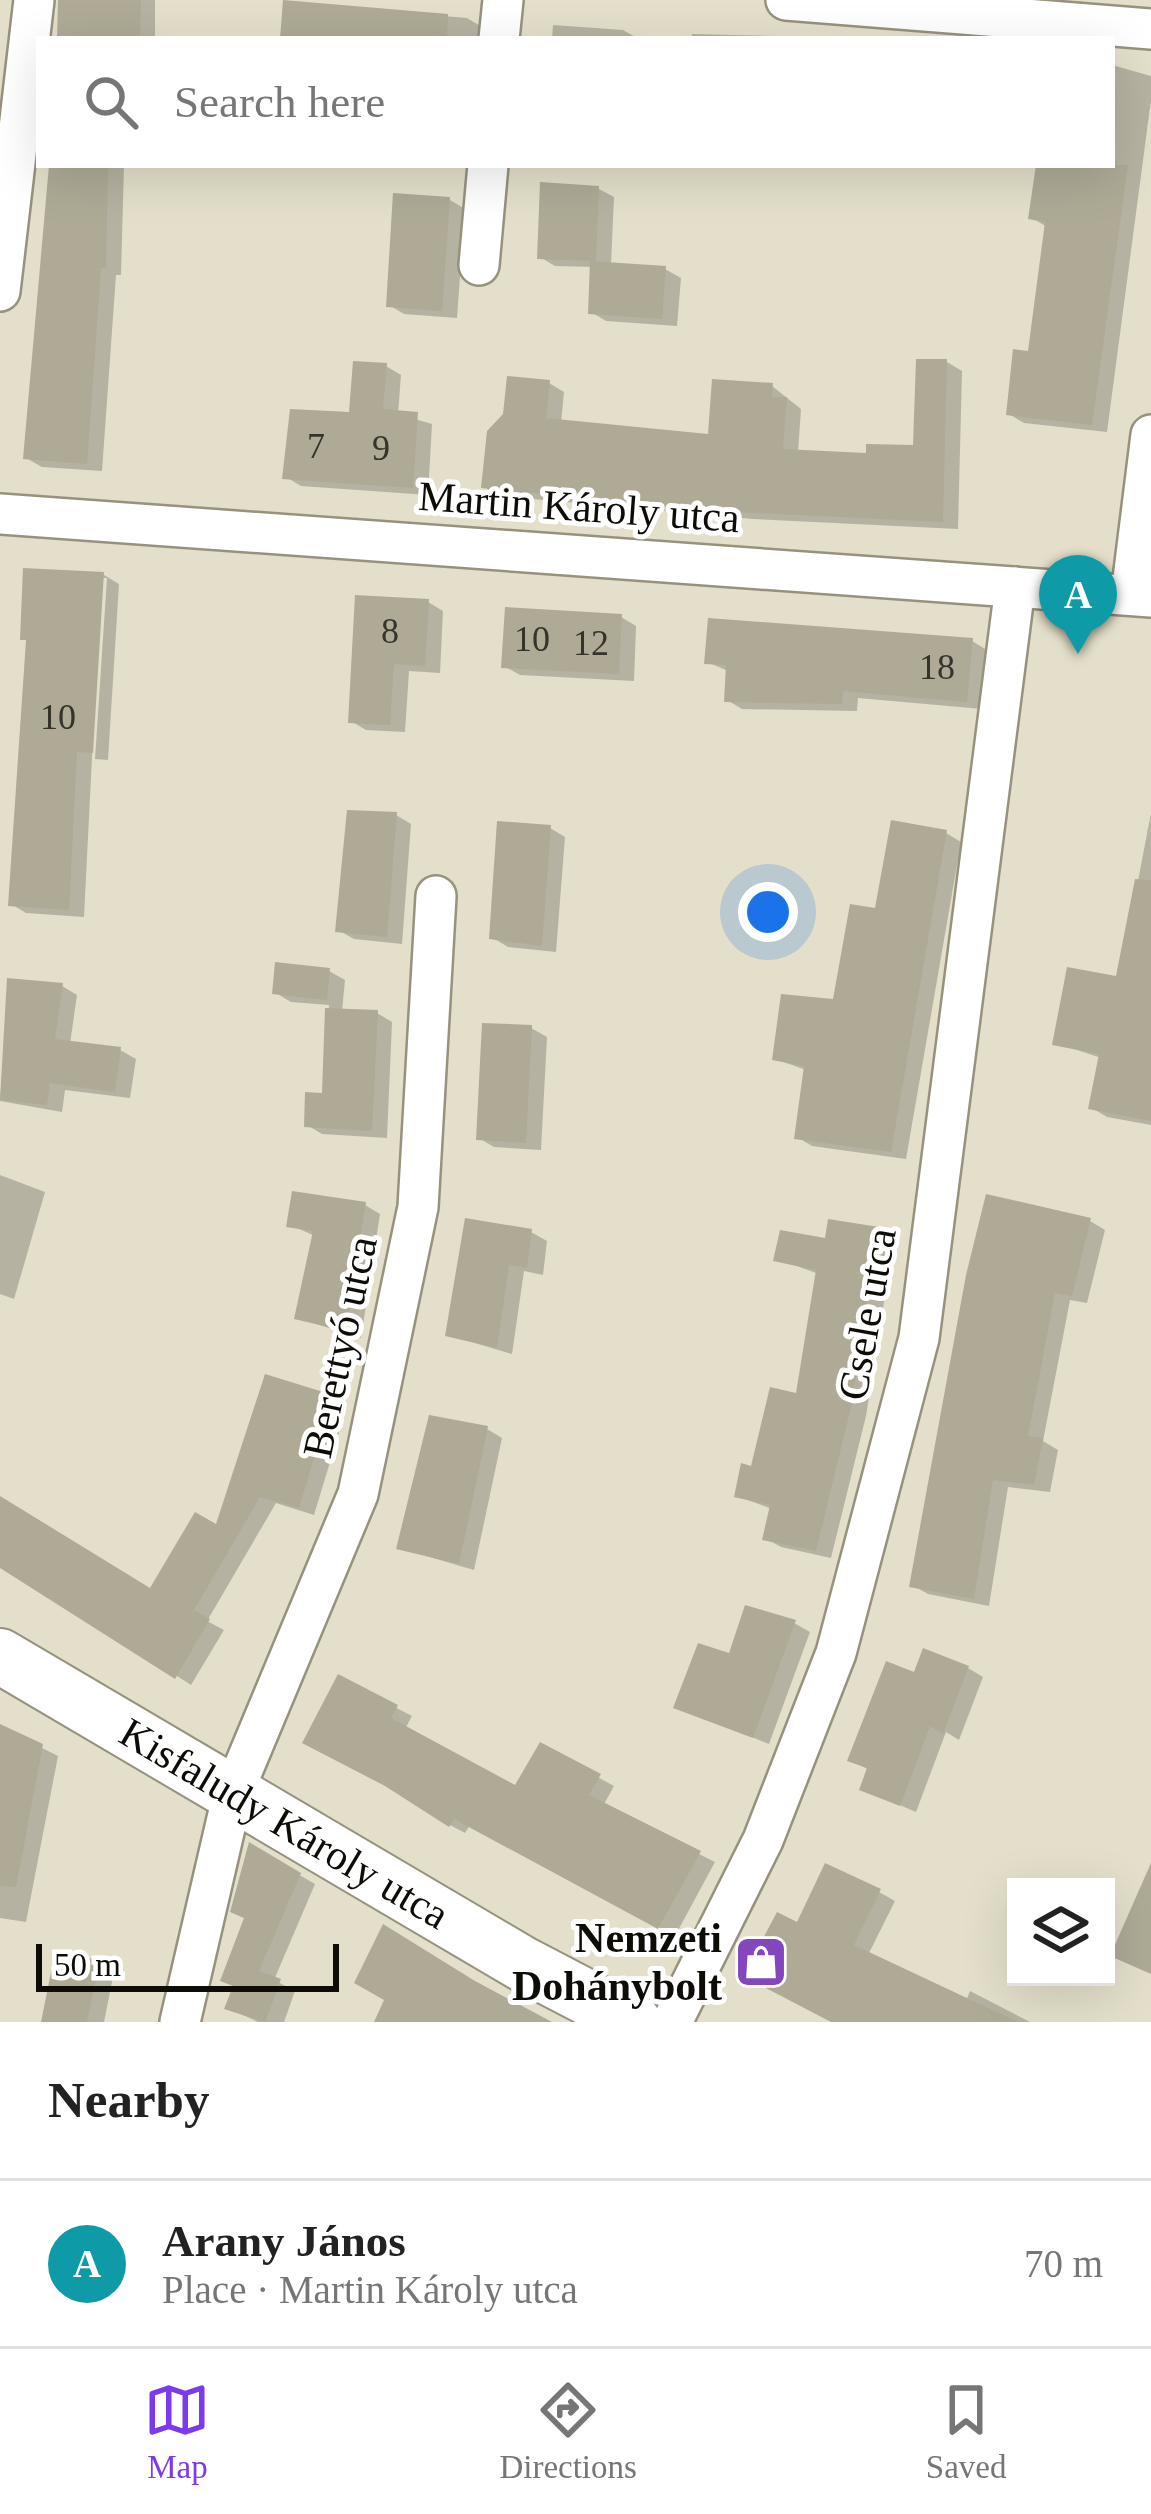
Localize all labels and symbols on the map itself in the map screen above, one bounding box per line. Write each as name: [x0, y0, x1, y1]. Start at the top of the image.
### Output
house number: 7: [307, 426, 325, 466]
house number: 9: [372, 428, 390, 468]
street label: Martin Károly utca: [417, 473, 742, 541]
pin: A: [1039, 555, 1117, 654]
house number: 8: [381, 611, 399, 651]
house number: 10: [514, 619, 550, 659]
house number: 12: [573, 623, 609, 663]
house number: 18: [919, 647, 955, 687]
house number: 10: [40, 697, 76, 737]
your location: [738, 882, 798, 942]
street label: Csele utca: [829, 1224, 905, 1404]
street label: Berettyó utca: [294, 1232, 386, 1462]
street label: Kisfaludy Károly utca: [112, 1709, 457, 1938]
place label: Nemzeti Dohánybolt: [512, 1915, 722, 2009]
shop icon: Nemzeti Dohánybolt: [733, 1934, 789, 1990]
scale bar: [36, 1938, 339, 1991]

